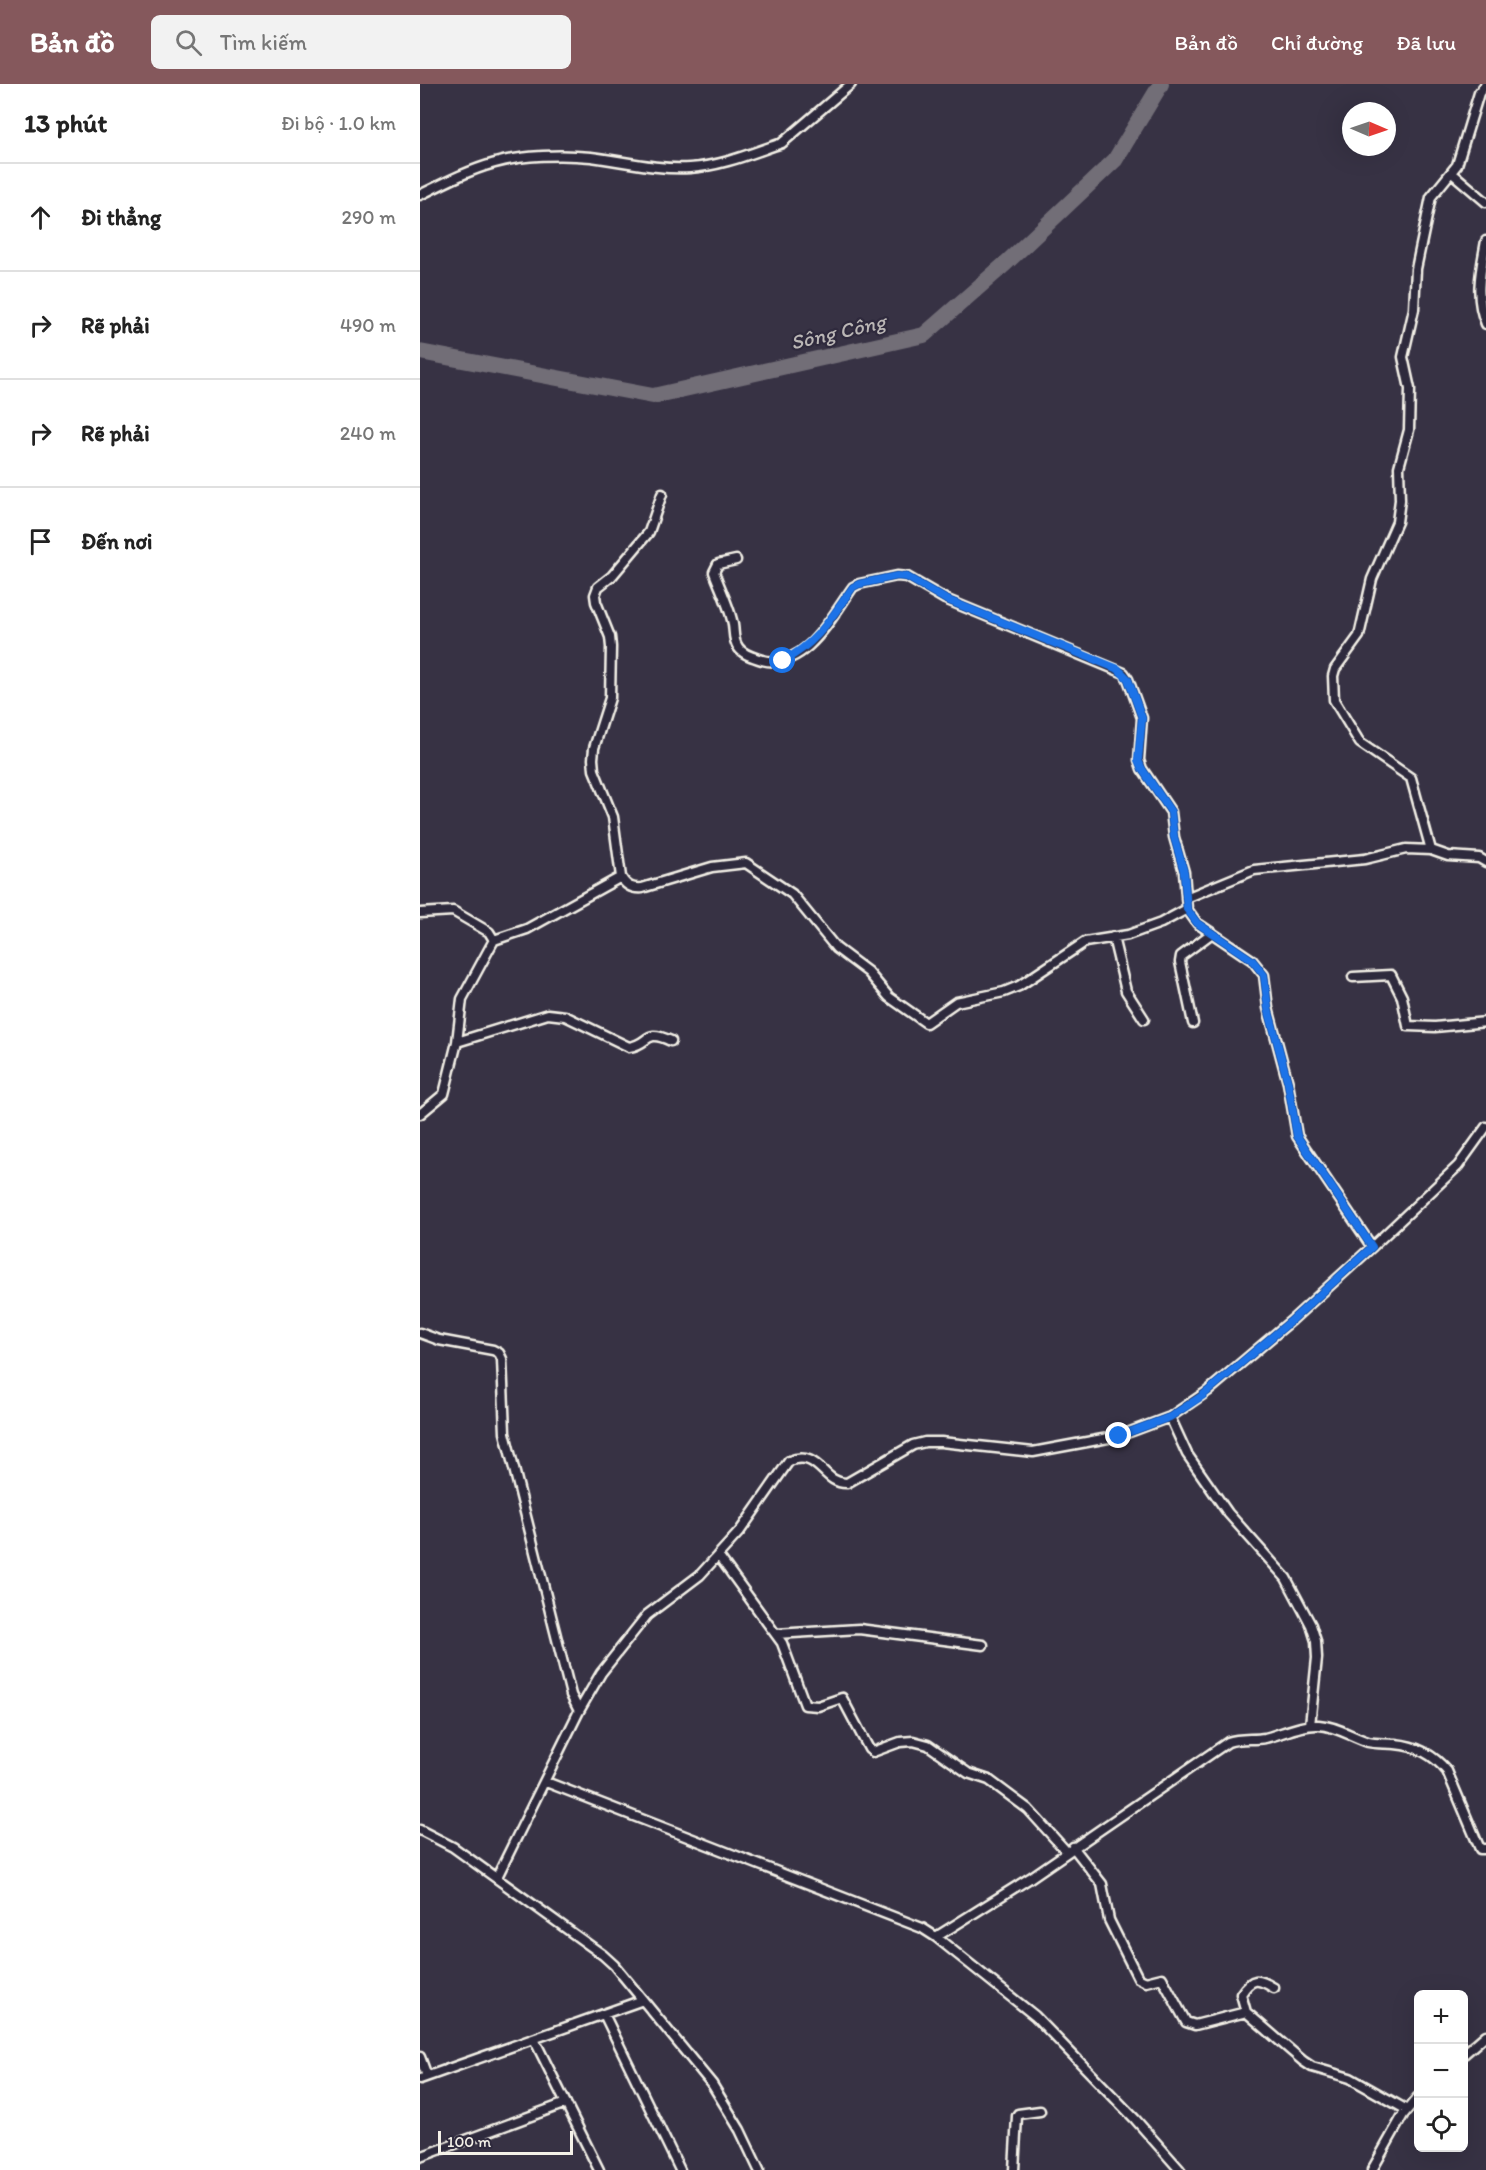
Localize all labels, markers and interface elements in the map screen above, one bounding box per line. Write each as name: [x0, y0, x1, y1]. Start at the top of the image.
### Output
search box: [151, 15, 571, 69]
text: Bản đồ: [30, 25, 115, 59]
icon: search: [172, 26, 205, 59]
text: Tìm kiếm: [220, 29, 307, 56]
text: Bản đồ: [1174, 30, 1238, 55]
text: Chỉ đường: [1271, 30, 1363, 55]
text: Đã lưu: [1396, 30, 1456, 55]
north arrow: [1342, 102, 1396, 156]
text: 13 phút: [24, 107, 107, 139]
text: Đi bộ · 1.0 km: [281, 111, 396, 135]
icon: ahead: [24, 201, 57, 234]
text: Đi thẳng: [81, 204, 161, 231]
text: 290 m: [341, 205, 396, 229]
water label: Sông Công: [788, 308, 890, 355]
icon: right: [24, 309, 57, 342]
text: Rẽ phải: [81, 312, 150, 339]
text: 490 m: [340, 313, 396, 337]
icon: right: [24, 417, 57, 450]
text: Rẽ phải: [81, 420, 150, 447]
text: 240 m: [340, 421, 396, 445]
icon: arrive: [24, 525, 57, 558]
text: Đến nơi: [81, 528, 153, 555]
route start: [769, 647, 795, 673]
route end: [1105, 1422, 1131, 1448]
map controls: [1414, 1990, 1468, 2152]
button: +: [1414, 1990, 1468, 2044]
button: −: [1414, 2044, 1468, 2098]
button: locate: [1414, 2098, 1468, 2152]
scale bar: [438, 2128, 573, 2156]
text: 100 m: [447, 2132, 491, 2151]

